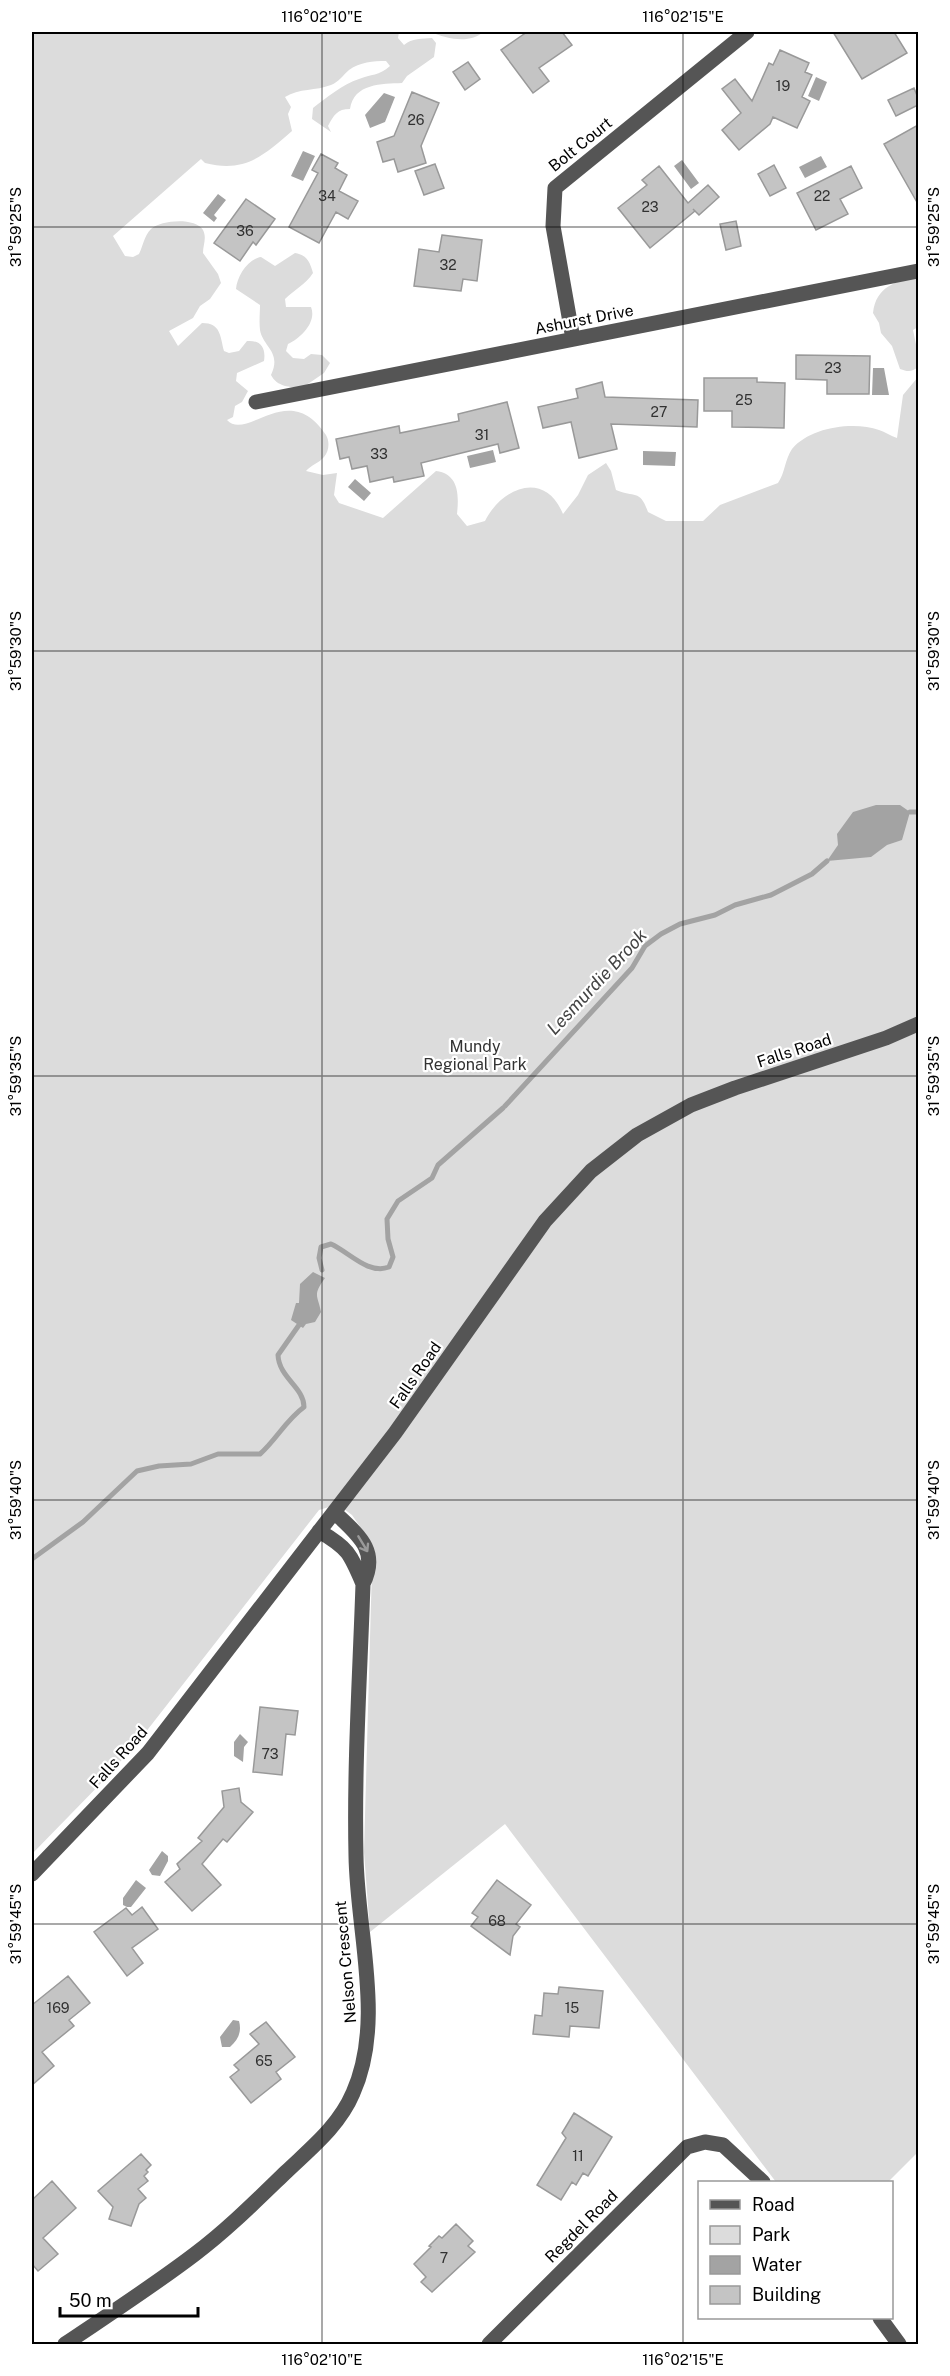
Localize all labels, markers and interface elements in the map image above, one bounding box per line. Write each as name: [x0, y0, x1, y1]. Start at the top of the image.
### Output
text: 116°02'10"E: [281, 8, 363, 25]
text: 116°02'15"E: [642, 8, 724, 25]
house number: 19: [776, 78, 790, 94]
house number: 26: [407, 112, 425, 128]
street label: Bolt Court: [545, 113, 616, 176]
text: 31°59'25"S: [7, 187, 24, 267]
text: 31°59'25"S: [925, 187, 942, 267]
house number: 34: [318, 188, 336, 204]
house number: 22: [814, 188, 830, 204]
house number: 23: [641, 199, 659, 215]
house number: 36: [236, 223, 254, 239]
house number: 32: [439, 257, 457, 273]
street label: Ashurst Drive: [533, 301, 635, 338]
house number: 23: [824, 360, 842, 376]
house number: 25: [735, 392, 753, 408]
house number: 27: [651, 404, 667, 420]
house number: 31: [475, 427, 489, 443]
house number: 33: [370, 446, 388, 462]
text: 31°59'30"S: [7, 611, 24, 691]
text: 31°59'30"S: [925, 611, 942, 691]
water label: Lesmurdie Brook: [542, 924, 651, 1039]
street label: Falls Road: [754, 1030, 834, 1071]
text: 31°59'35"S: [7, 1036, 24, 1116]
text: 31°59'35"S: [925, 1036, 942, 1116]
park label: Mundy Regional Park: [423, 1037, 527, 1074]
street label: Falls Road: [385, 1338, 445, 1412]
text: 31°59'40"S: [7, 1460, 24, 1540]
text: 31°59'40"S: [925, 1460, 942, 1540]
one-way arrow: [357, 1535, 369, 1552]
street label: Falls Road: [85, 1722, 151, 1792]
house number: 73: [262, 1746, 279, 1762]
text: 31°59'45"S: [7, 1884, 24, 1964]
text: 31°59'45"S: [925, 1884, 942, 1964]
street label: Nelson Crescent: [331, 1900, 360, 2024]
house number: 68: [488, 1913, 506, 1929]
house number: 169: [46, 2000, 70, 2016]
house number: 15: [565, 2000, 579, 2016]
house number: 65: [255, 2053, 273, 2069]
house number: 11: [572, 2148, 584, 2164]
legend: [698, 2181, 893, 2319]
street label: Regdel Road: [541, 2186, 621, 2266]
text: Road: [752, 2194, 795, 2215]
text: Park: [752, 2224, 790, 2245]
house number: 7: [440, 2250, 448, 2266]
text: Water: [752, 2254, 802, 2275]
scale bar: [60, 2280, 198, 2318]
text: Building: [752, 2284, 821, 2305]
text: 50 m: [69, 2290, 112, 2311]
text: 116°02'10"E: [281, 2351, 363, 2368]
text: 116°02'15"E: [642, 2351, 724, 2368]

